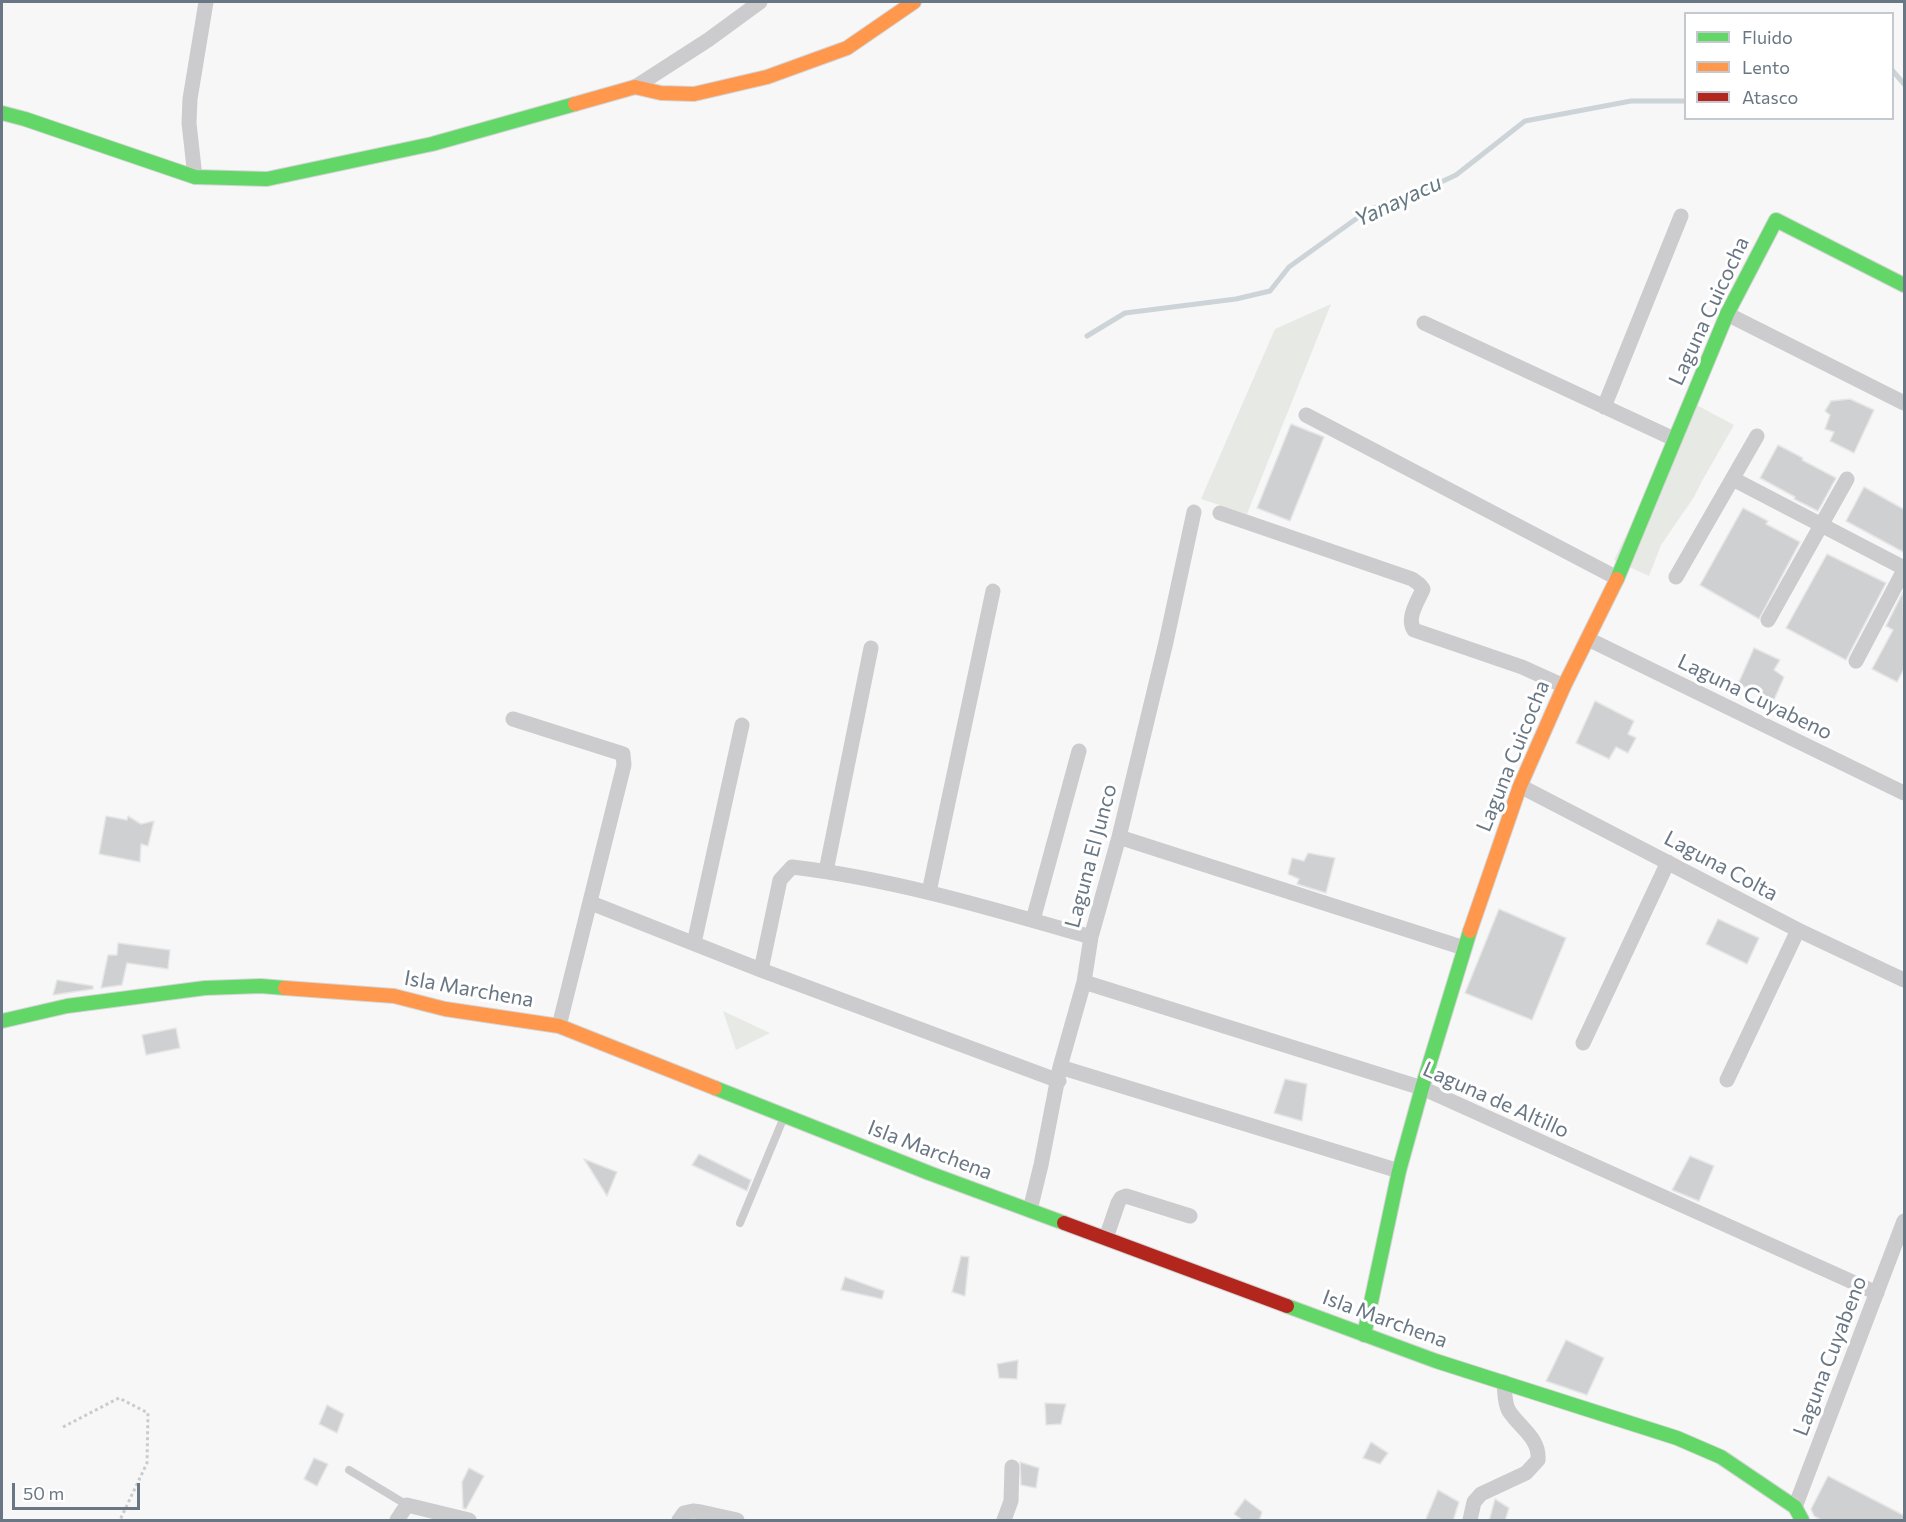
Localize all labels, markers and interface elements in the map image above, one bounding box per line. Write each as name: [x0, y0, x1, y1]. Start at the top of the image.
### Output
legend: [1684, 12, 1894, 120]
text: Fluido: [1742, 26, 1793, 48]
text: Lento: [1742, 56, 1790, 78]
text: Atasco: [1742, 86, 1798, 108]
water label: Yanayacu: [1350, 169, 1446, 233]
street label: Laguna Cuicocha: [1664, 233, 1754, 389]
street label: Laguna Cuyabeno: [1674, 649, 1836, 745]
street label: Laguna Cuicocha: [1471, 677, 1555, 835]
street label: Laguna El Junco: [1060, 781, 1122, 931]
street label: Laguna Colta: [1660, 826, 1782, 906]
street label: Isla Marchena: [402, 965, 536, 1013]
street label: Laguna de Altillo: [1419, 1056, 1573, 1144]
street label: Isla Marchena: [864, 1115, 996, 1185]
street label: Laguna Cuyabeno: [1788, 1273, 1872, 1439]
street label: Isla Marchena: [1319, 1285, 1451, 1353]
scale bar: [15, 1471, 142, 1509]
text: 50 m: [23, 1482, 64, 1504]

